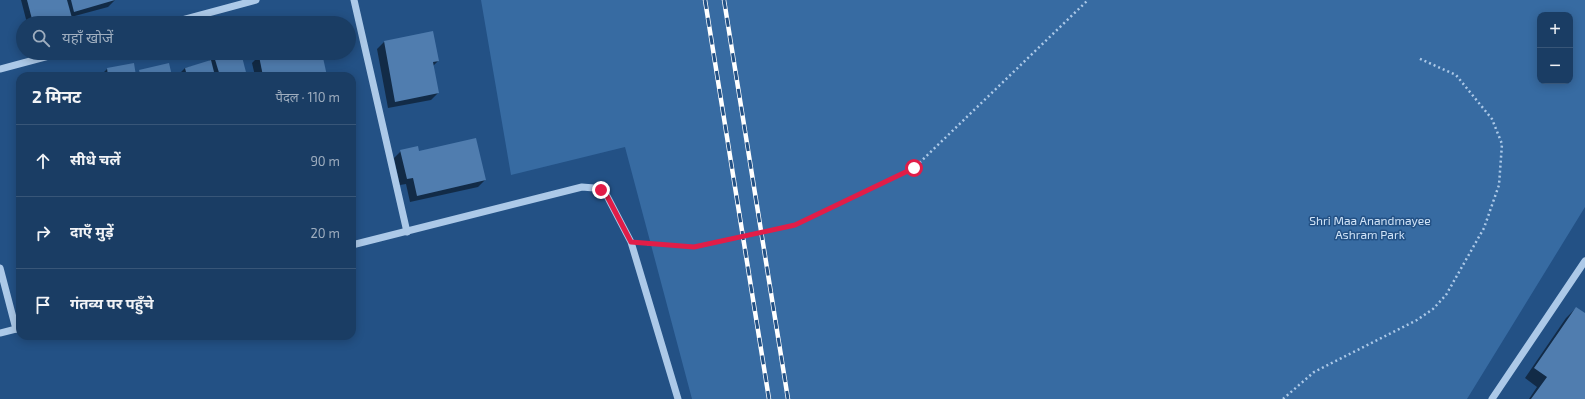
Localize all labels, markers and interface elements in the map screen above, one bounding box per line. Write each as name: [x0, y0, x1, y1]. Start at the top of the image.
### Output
map controls: [1537, 12, 1573, 84]
button: +: [1537, 12, 1573, 48]
search box: [16, 16, 356, 60]
icon: search: [30, 27, 52, 49]
text: यहाँ खोजें: [62, 28, 113, 46]
button: −: [1537, 48, 1573, 84]
text: 2 मिनट: [32, 86, 81, 106]
text: पैदल · 110 m: [276, 89, 340, 105]
icon: ahead: [32, 150, 54, 172]
text: सीधे चलें: [70, 150, 121, 168]
text: 90 m: [310, 153, 340, 169]
route start: [905, 159, 923, 177]
route end: [592, 181, 610, 199]
park label: Shri Maa Anandmayee Ashram Park: [1309, 213, 1431, 241]
icon: right: [32, 222, 54, 244]
text: दाएँ मुड़ें: [70, 222, 114, 240]
text: 20 m: [311, 225, 340, 241]
icon: arrive: [32, 294, 54, 316]
text: गंतव्य पर पहुँचे: [70, 294, 154, 312]

